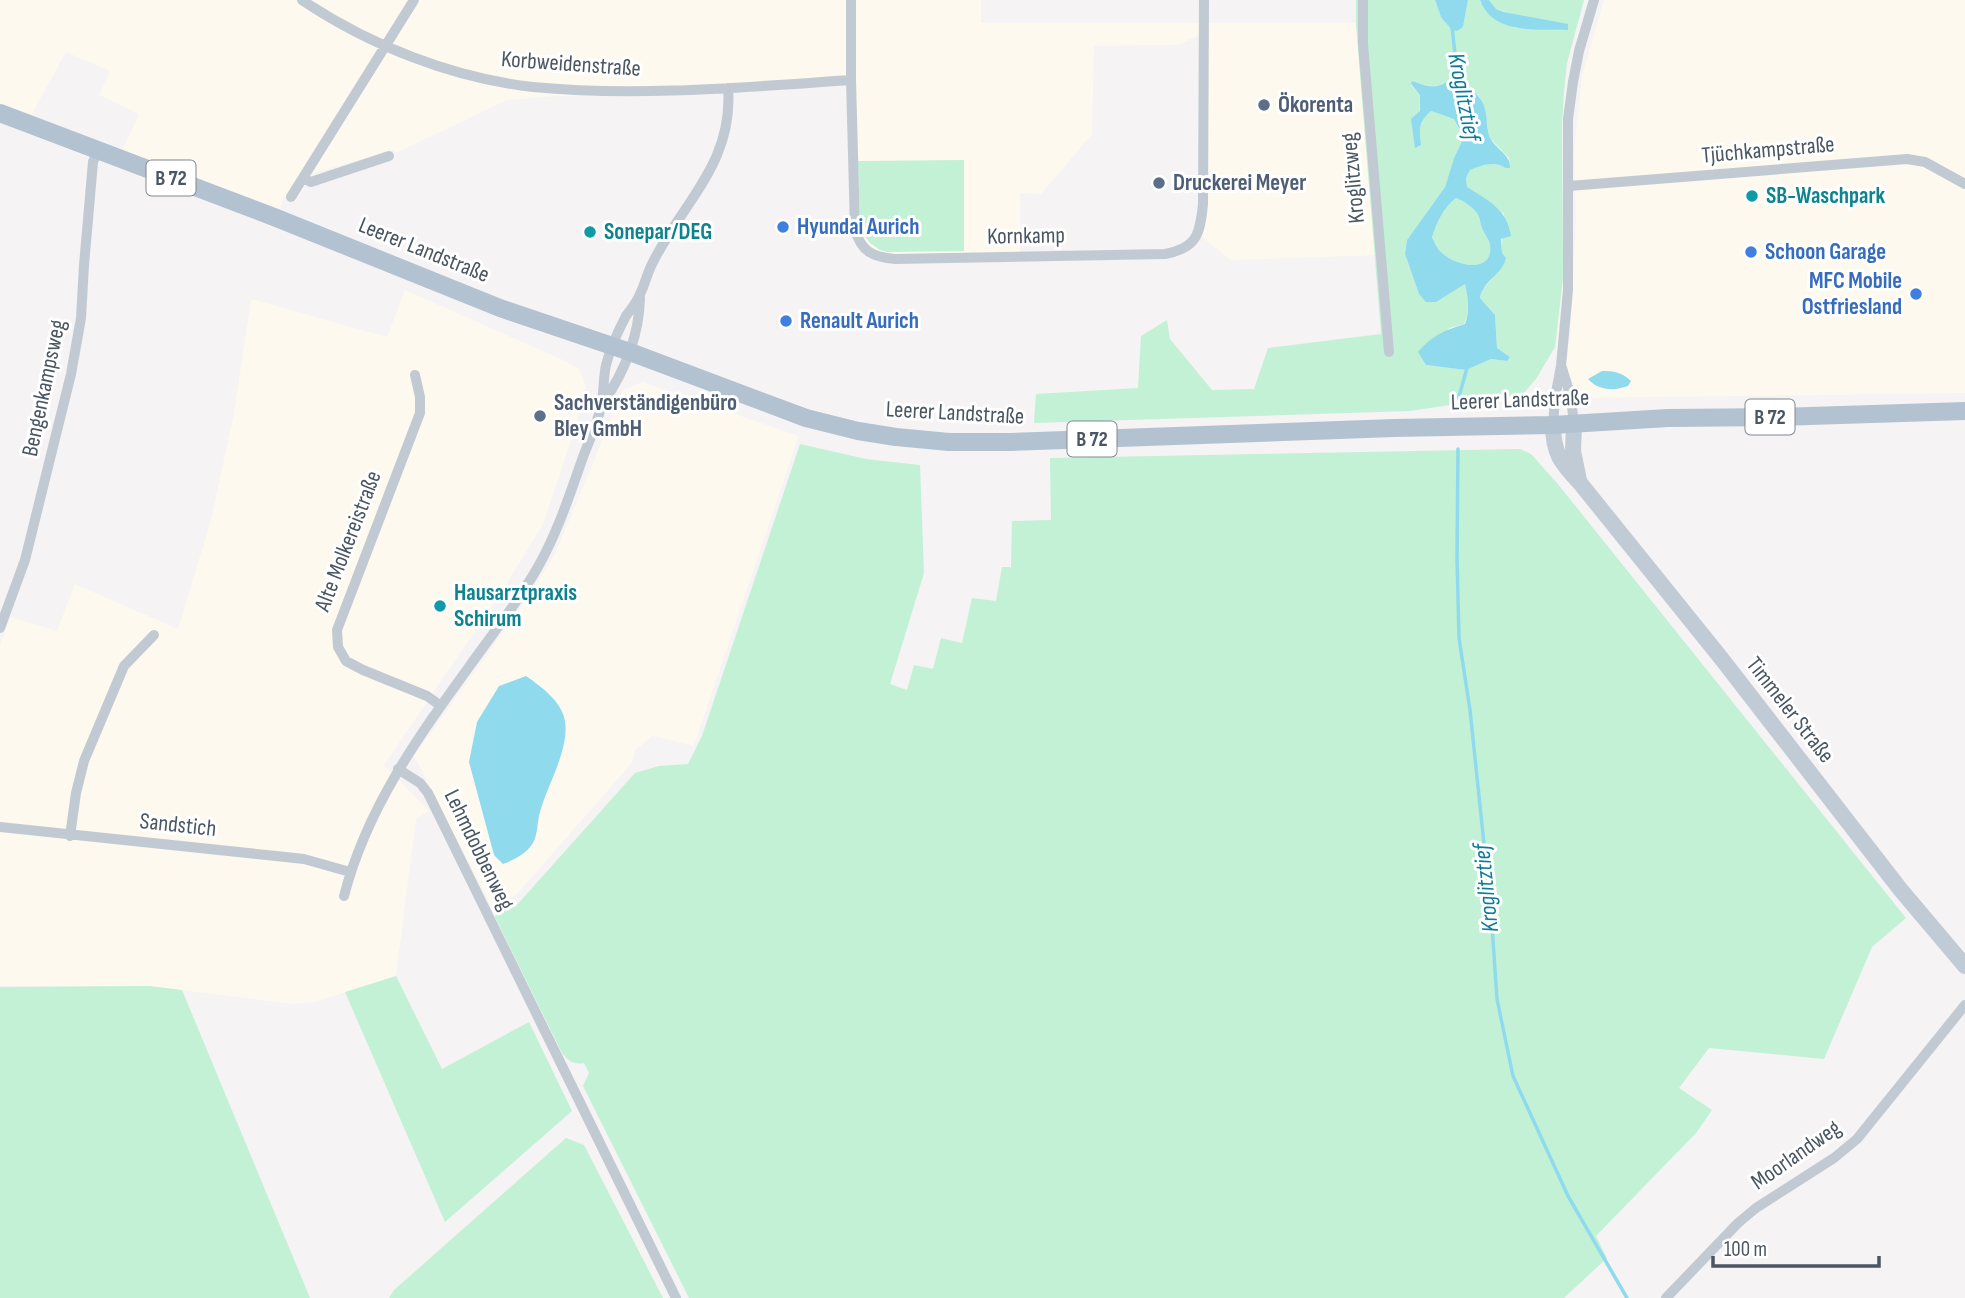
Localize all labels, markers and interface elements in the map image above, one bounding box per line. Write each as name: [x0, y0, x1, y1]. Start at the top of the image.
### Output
street label: Korbweidenstraße: [500, 45, 642, 83]
water label: Kroglitztief: [1441, 50, 1487, 146]
place label: Ökorenta: [1278, 91, 1353, 119]
marker: Ökorenta: [1256, 97, 1272, 113]
street label: Tjüchkampstraße: [1700, 130, 1836, 170]
street label: Kroglitzweg: [1335, 132, 1371, 224]
road number: B 72: [146, 160, 196, 196]
place label: Druckerei Meyer: [1173, 169, 1306, 197]
marker: Druckerei Meyer: [1151, 175, 1167, 191]
place label: SB-Waschpark: [1766, 182, 1886, 210]
marker: SB-Waschpark: [1744, 188, 1760, 204]
street label: Leerer Landstraße: [355, 211, 493, 289]
place label: Hyundai Aurich: [797, 213, 919, 241]
place label: Sonepar/DEG: [604, 218, 712, 246]
marker: Hyundai Aurich: [775, 219, 791, 235]
street label: Kornkamp: [987, 221, 1065, 251]
marker: Sonepar/DEG: [582, 224, 598, 240]
place label: Schoon Garage: [1765, 238, 1886, 266]
marker: Schoon Garage: [1743, 244, 1759, 260]
place label: MFC Mobile Ostfriesland: [1802, 267, 1902, 321]
marker: MFC Mobile Ostfriesland: [1908, 286, 1924, 302]
place label: Renault Aurich: [800, 307, 919, 335]
marker: Renault Aurich: [778, 313, 794, 329]
street label: Bengenkampsweg: [16, 317, 72, 459]
street label: Leerer Landstraße: [1450, 384, 1590, 416]
place label: Sachverständigenbüro Bley GmbH: [554, 389, 737, 443]
street label: Leerer Landstraße: [885, 395, 1025, 431]
road number: B 72: [1746, 400, 1795, 434]
marker: Sachverständigenbüro Bley GmbH: [532, 408, 548, 424]
road number: B 72: [1068, 422, 1116, 457]
street label: Alte Molkereistraße: [308, 467, 388, 616]
place label: Hausarztpraxis Schirum: [454, 579, 577, 633]
marker: Hausarztpraxis Schirum: [432, 598, 448, 614]
street label: Timmeler Straße: [1740, 651, 1840, 769]
street label: Lehmdobbenweg: [438, 785, 520, 915]
street label: Sandstich: [138, 807, 218, 843]
water label: Kroglitztief: [1467, 840, 1505, 934]
street label: Moorlandweg: [1746, 1114, 1846, 1196]
scale bar: [1713, 1224, 1879, 1268]
text: 100 m: [1724, 1237, 1767, 1262]

